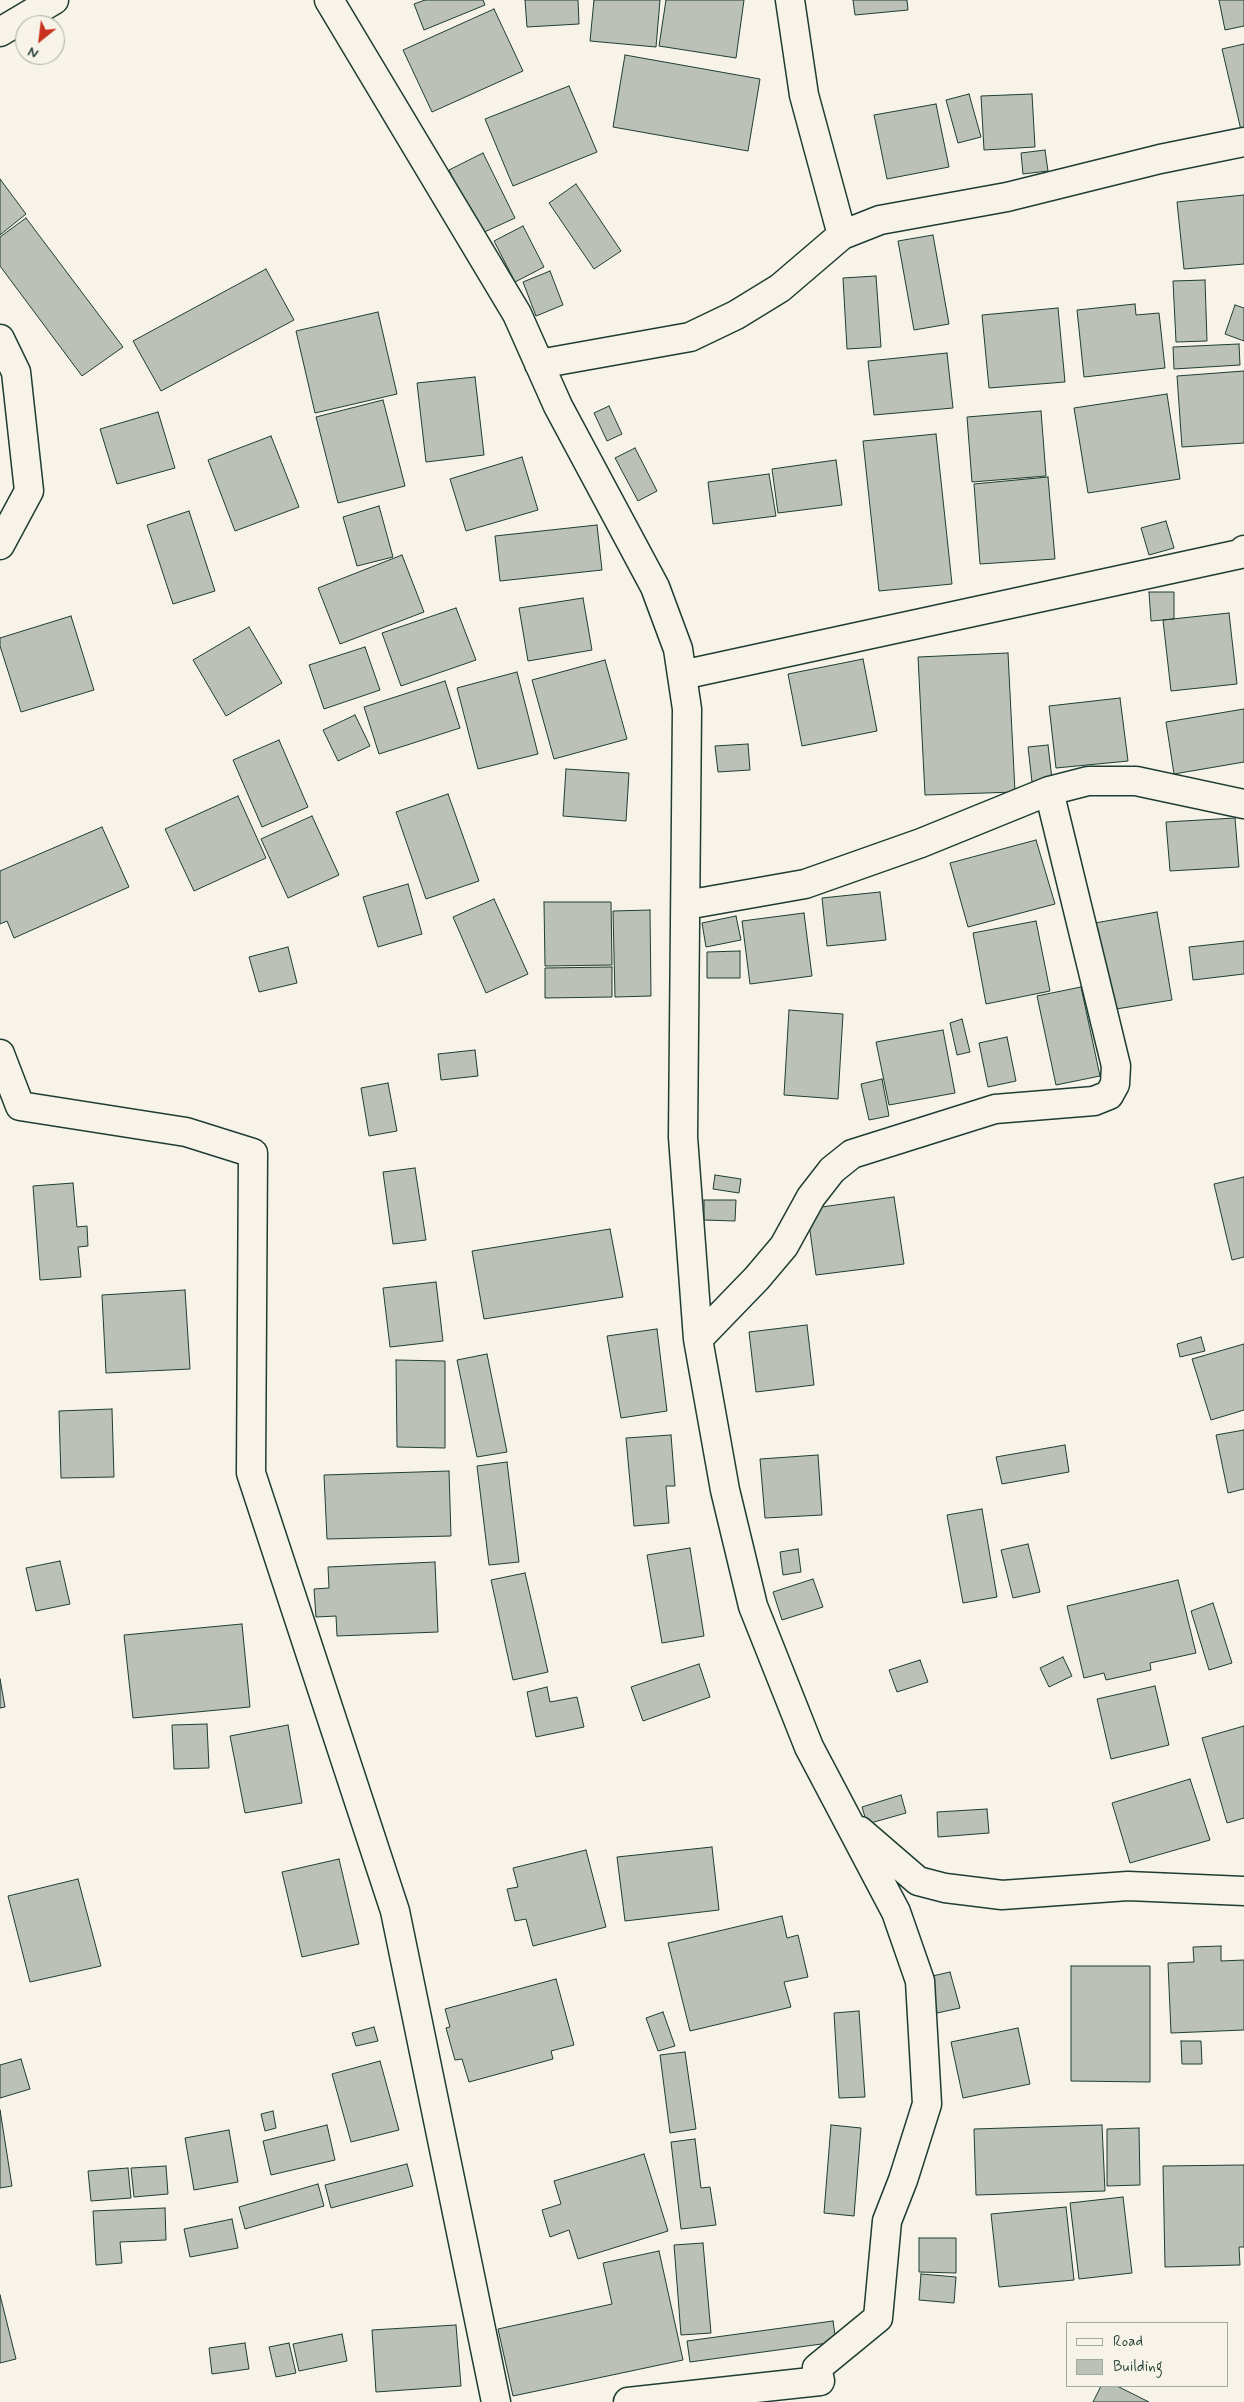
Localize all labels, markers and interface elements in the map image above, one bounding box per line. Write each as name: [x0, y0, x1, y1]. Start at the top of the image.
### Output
north arrow: [15, 15, 65, 65]
text: N: [25, 42, 42, 62]
legend: [1066, 2322, 1229, 2387]
text: Road: [1113, 2332, 1143, 2352]
text: Building: [1113, 2357, 1163, 2377]

